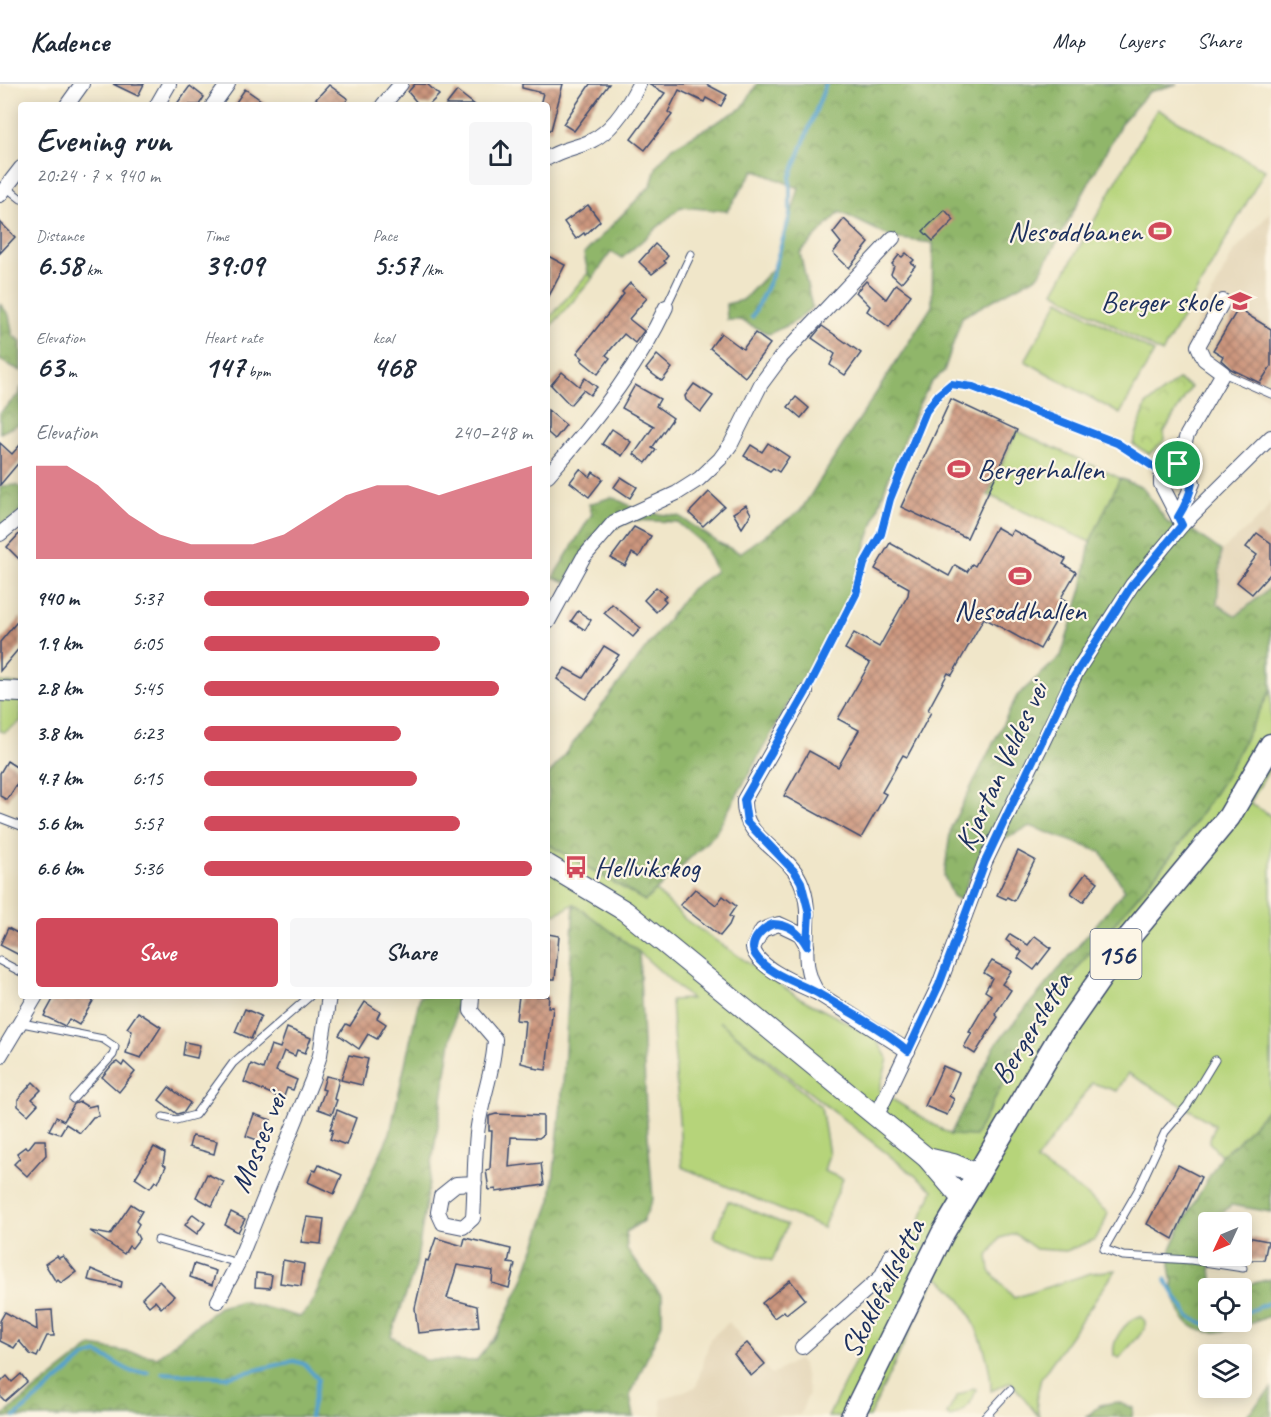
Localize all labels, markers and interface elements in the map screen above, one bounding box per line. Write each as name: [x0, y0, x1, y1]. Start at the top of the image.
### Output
text: Kadence: [30, 24, 109, 59]
text: Map: [1052, 28, 1085, 54]
text: Layers: [1118, 28, 1164, 54]
text: Share: [1197, 28, 1241, 54]
text: Evening run: [36, 119, 171, 161]
button: share: [469, 122, 532, 185]
text: 20:24 · 7 × 940 m: [36, 163, 160, 188]
place label: Nesoddbanen: [1007, 212, 1143, 250]
sports icon: Nesoddbanen: [1147, 218, 1173, 244]
text: Distance: [36, 226, 84, 246]
text: Time: [204, 226, 229, 246]
text: Pace: [373, 226, 397, 246]
text: 6.58: [36, 246, 83, 284]
text: 39:09: [204, 246, 264, 284]
text: 5:57: [373, 246, 418, 284]
text: km: [83, 260, 102, 280]
text: /km: [418, 260, 443, 280]
place label: Berger skole: [1101, 282, 1224, 320]
school or university icon: Berger skole: [1227, 288, 1253, 314]
text: Elevation: [36, 328, 85, 348]
text: Heart rate: [204, 328, 263, 348]
text: kcal: [373, 328, 394, 348]
text: 63: [36, 348, 64, 386]
text: 147: [204, 348, 245, 386]
text: 468: [373, 348, 414, 386]
text: m: [64, 362, 76, 382]
text: bpm: [245, 362, 271, 382]
text: Elevation: [36, 420, 98, 445]
text: 240–248 m: [453, 420, 532, 445]
pin: [1152, 438, 1203, 489]
icon: arrive: [1161, 447, 1194, 480]
place label: Bergerhallen: [977, 450, 1105, 488]
sports icon: Bergerhallen: [946, 456, 972, 482]
sports icon: Nesoddhallen: [1007, 563, 1033, 589]
text: 940 m: [36, 586, 79, 611]
text: 5:37: [132, 586, 163, 611]
place label: Nesoddhallen: [954, 591, 1088, 629]
text: 1.9 km: [36, 631, 82, 656]
text: 6:05: [132, 631, 163, 656]
street label: Kjartan Veldes vei: [945, 673, 1058, 856]
text: 2.8 km: [36, 676, 83, 701]
text: 5:45: [132, 676, 163, 701]
text: 3.8 km: [36, 721, 83, 746]
text: 6:23: [132, 721, 163, 746]
text: 4.7 km: [36, 766, 82, 791]
text: 6:15: [132, 766, 163, 791]
text: 5.6 km: [36, 811, 83, 836]
text: 5:57: [132, 811, 163, 836]
place label: Hellvikskog: [594, 848, 701, 886]
bus stop icon: Hellvikskog: [563, 854, 589, 880]
text: 6.6 km: [36, 856, 83, 881]
text: 5:36: [132, 856, 163, 881]
button: Save: [36, 918, 278, 987]
button: Share: [290, 918, 532, 987]
road number: 156: [1090, 929, 1142, 979]
street label: Bergersletta: [982, 963, 1081, 1091]
street label: Mosses vei: [221, 1083, 297, 1198]
street label: Skoklefallsletta: [831, 1211, 934, 1364]
north arrow: [1198, 1212, 1252, 1266]
map controls: [1198, 1212, 1252, 1398]
button: locate: [1198, 1278, 1252, 1332]
button: layers: [1198, 1344, 1252, 1398]

